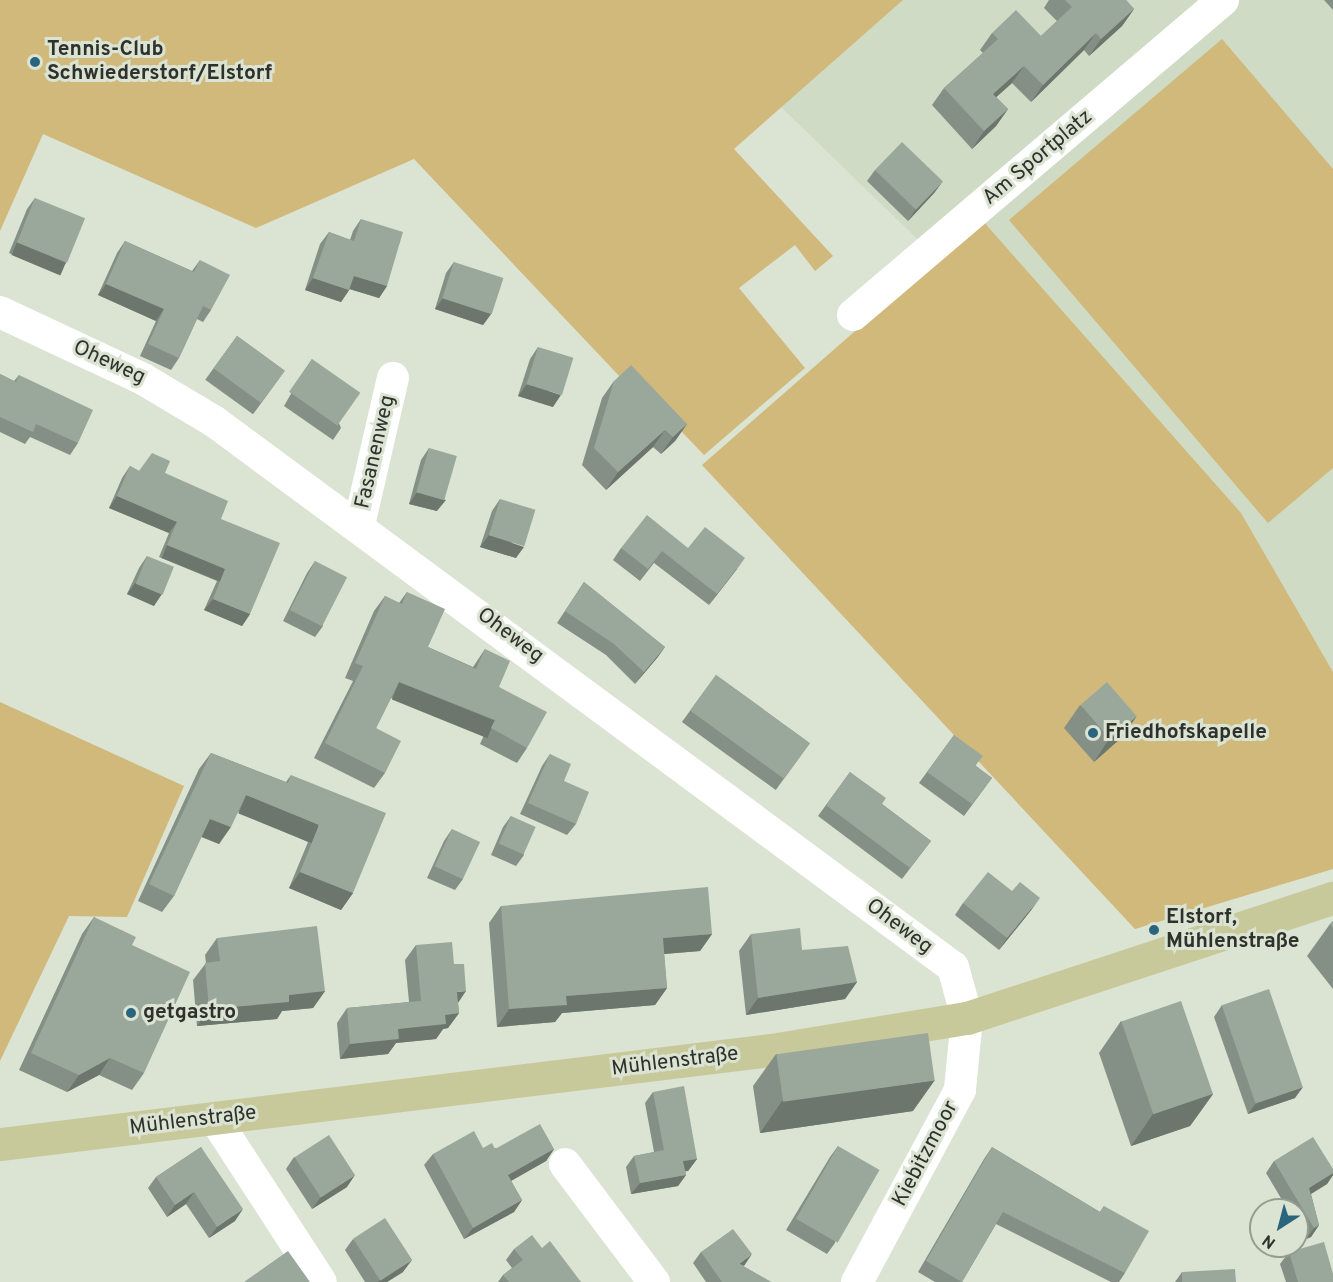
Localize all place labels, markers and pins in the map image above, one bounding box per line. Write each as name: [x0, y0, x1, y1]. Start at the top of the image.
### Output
place label: Tennis-Club Schwiederstorf/Elstorf: [47, 37, 272, 87]
marker: Tennis-Club Schwiederstorf/Elstorf: [28, 55, 42, 69]
place label: Friedhofskapelle: [1105, 720, 1267, 746]
marker: Friedhofskapelle: [1086, 726, 1100, 740]
place label: Elstorf, Mühlenstraße: [1166, 905, 1299, 955]
marker: Elstorf, Mühlenstraße: [1147, 923, 1161, 937]
place label: getgastro: [143, 1000, 236, 1026]
marker: getgastro: [124, 1006, 138, 1020]

